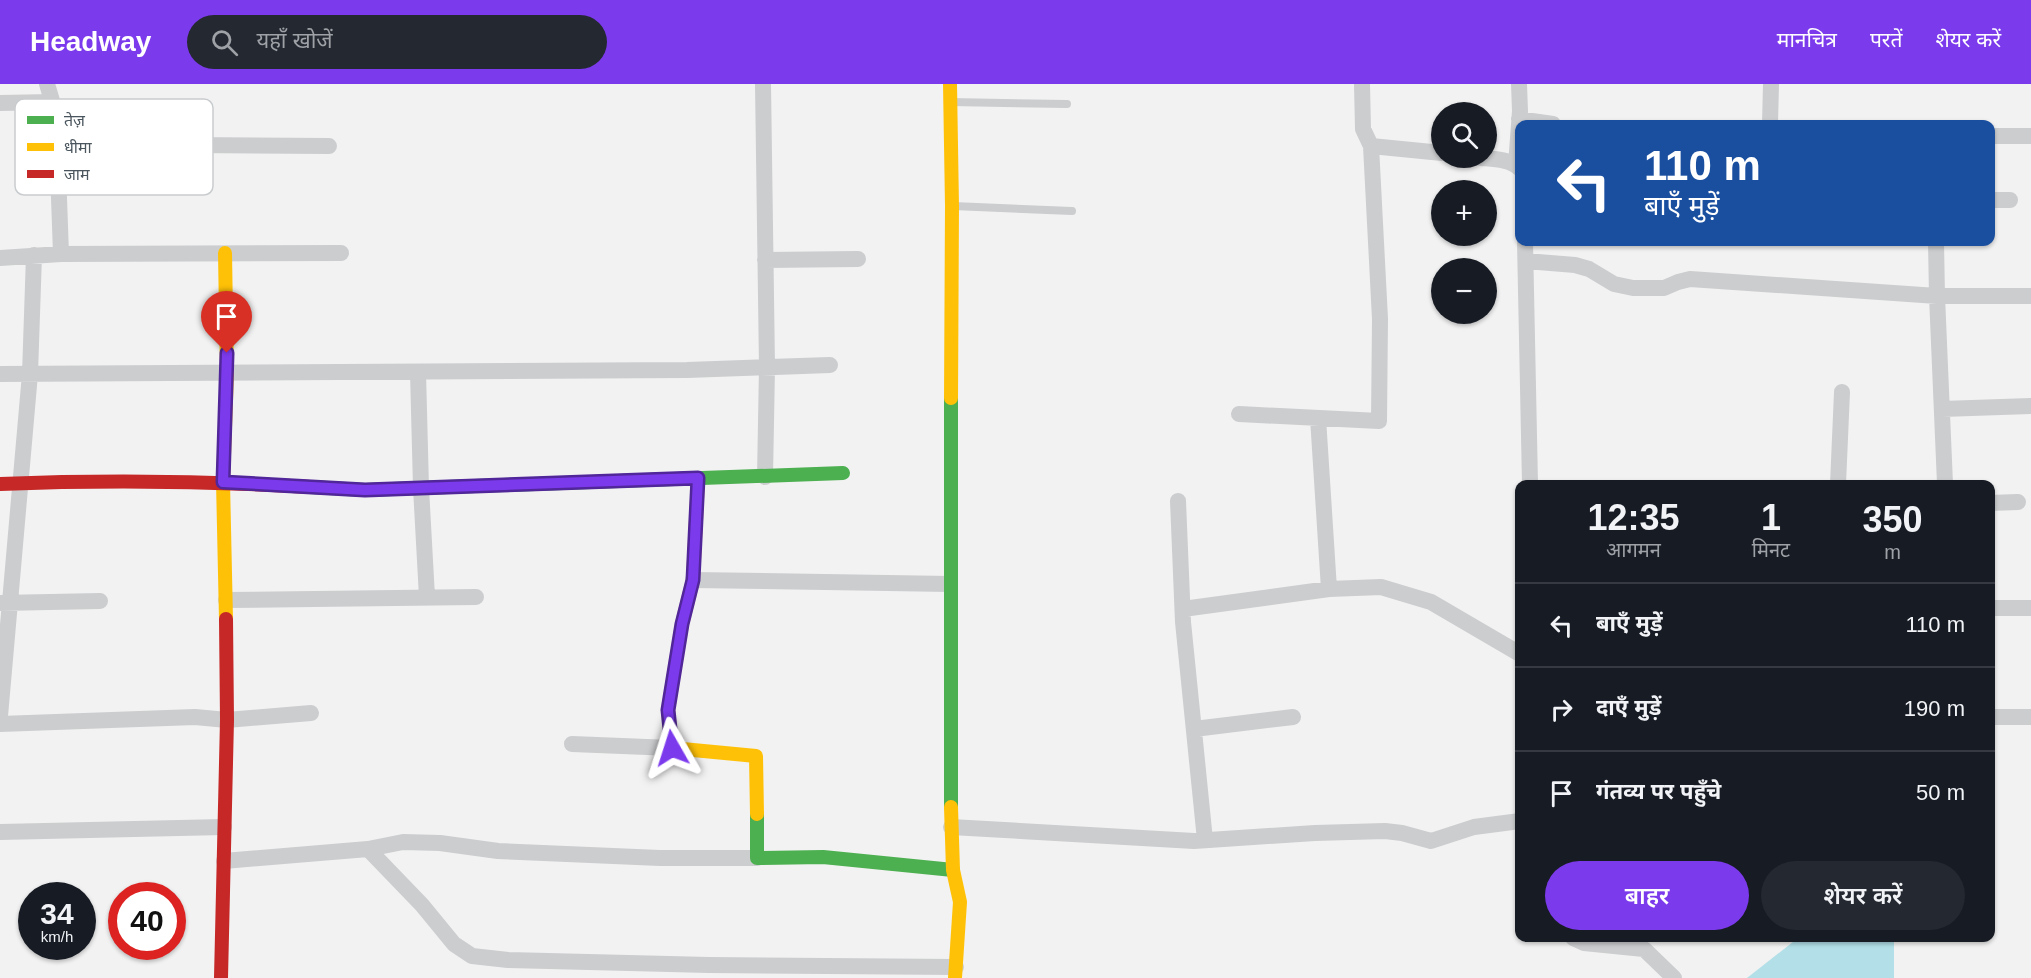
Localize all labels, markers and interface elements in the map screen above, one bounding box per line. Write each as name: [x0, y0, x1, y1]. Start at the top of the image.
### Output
search box: [187, 15, 607, 69]
text: Headway: [30, 26, 151, 57]
icon: search: [208, 26, 241, 59]
text: यहाँ खोजें: [256, 28, 333, 53]
text: मानचित्र: [1777, 28, 1837, 51]
text: परतें: [1870, 28, 1902, 51]
text: शेयर करें: [1935, 28, 2001, 51]
legend: [15, 99, 213, 195]
map controls: [1431, 102, 1497, 324]
button: search: [1431, 102, 1497, 168]
text: तेज़: [64, 111, 86, 129]
text: धीमा: [64, 139, 93, 156]
text: 110 m: [1644, 142, 1761, 189]
icon: left: [1545, 144, 1623, 222]
text: जाम: [64, 166, 90, 183]
button: +: [1431, 180, 1497, 246]
text: बाएँ मुड़ें: [1644, 191, 1719, 221]
button: −: [1431, 258, 1497, 324]
pin: [201, 291, 252, 353]
icon: arrive: [210, 300, 243, 333]
text: 12:35: [1587, 497, 1679, 538]
text: 1: [1761, 497, 1781, 538]
text: 350: [1863, 499, 1923, 540]
text: आगमन: [1606, 539, 1661, 561]
text: मिनट: [1752, 539, 1790, 561]
text: m: [1884, 541, 1901, 563]
icon: left: [1545, 609, 1578, 642]
text: बाएँ मुड़ें: [1596, 611, 1662, 636]
text: 110 m: [1905, 612, 1965, 637]
icon: right: [1545, 693, 1578, 726]
text: दाएँ मुड़ें: [1596, 695, 1661, 720]
text: 190 m: [1904, 696, 1965, 721]
position arrow: [640, 716, 704, 780]
icon: arrive: [1545, 777, 1578, 810]
text: गंतव्य पर पहुँचे: [1596, 779, 1721, 804]
text: 50 m: [1916, 780, 1965, 805]
button: बाहर: [1545, 861, 1749, 930]
button: शेयर करें: [1761, 861, 1965, 930]
speed limit sign: 40: [108, 882, 186, 960]
text: 34: [40, 897, 74, 930]
text: km/h: [41, 928, 73, 945]

